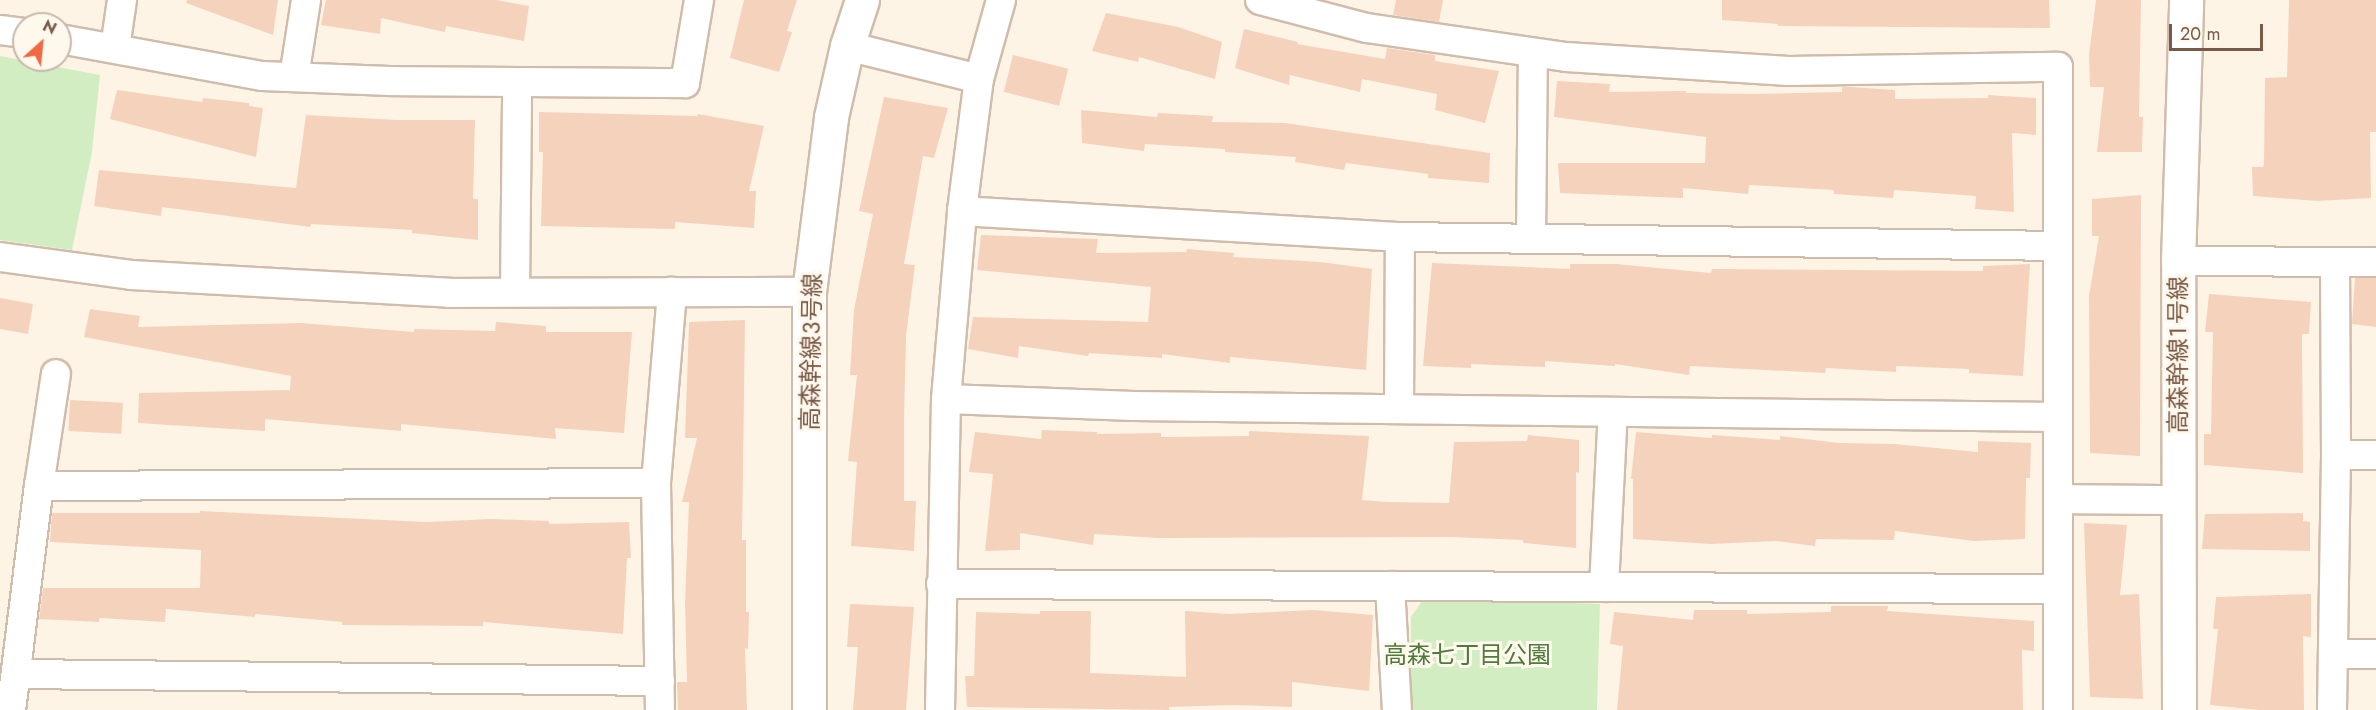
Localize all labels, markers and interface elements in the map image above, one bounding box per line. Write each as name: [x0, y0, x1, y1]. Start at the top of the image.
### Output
north arrow: [12, 12, 72, 72]
scale bar: [2172, 12, 2266, 50]
text: N: [39, 14, 60, 40]
text: 20 m: [2180, 21, 2220, 47]
street label: 高森幹線３号線: [795, 273, 827, 431]
street label: 高森幹線１号線: [2164, 276, 2192, 434]
park label: 高森七丁目公園: [1383, 641, 1551, 669]

